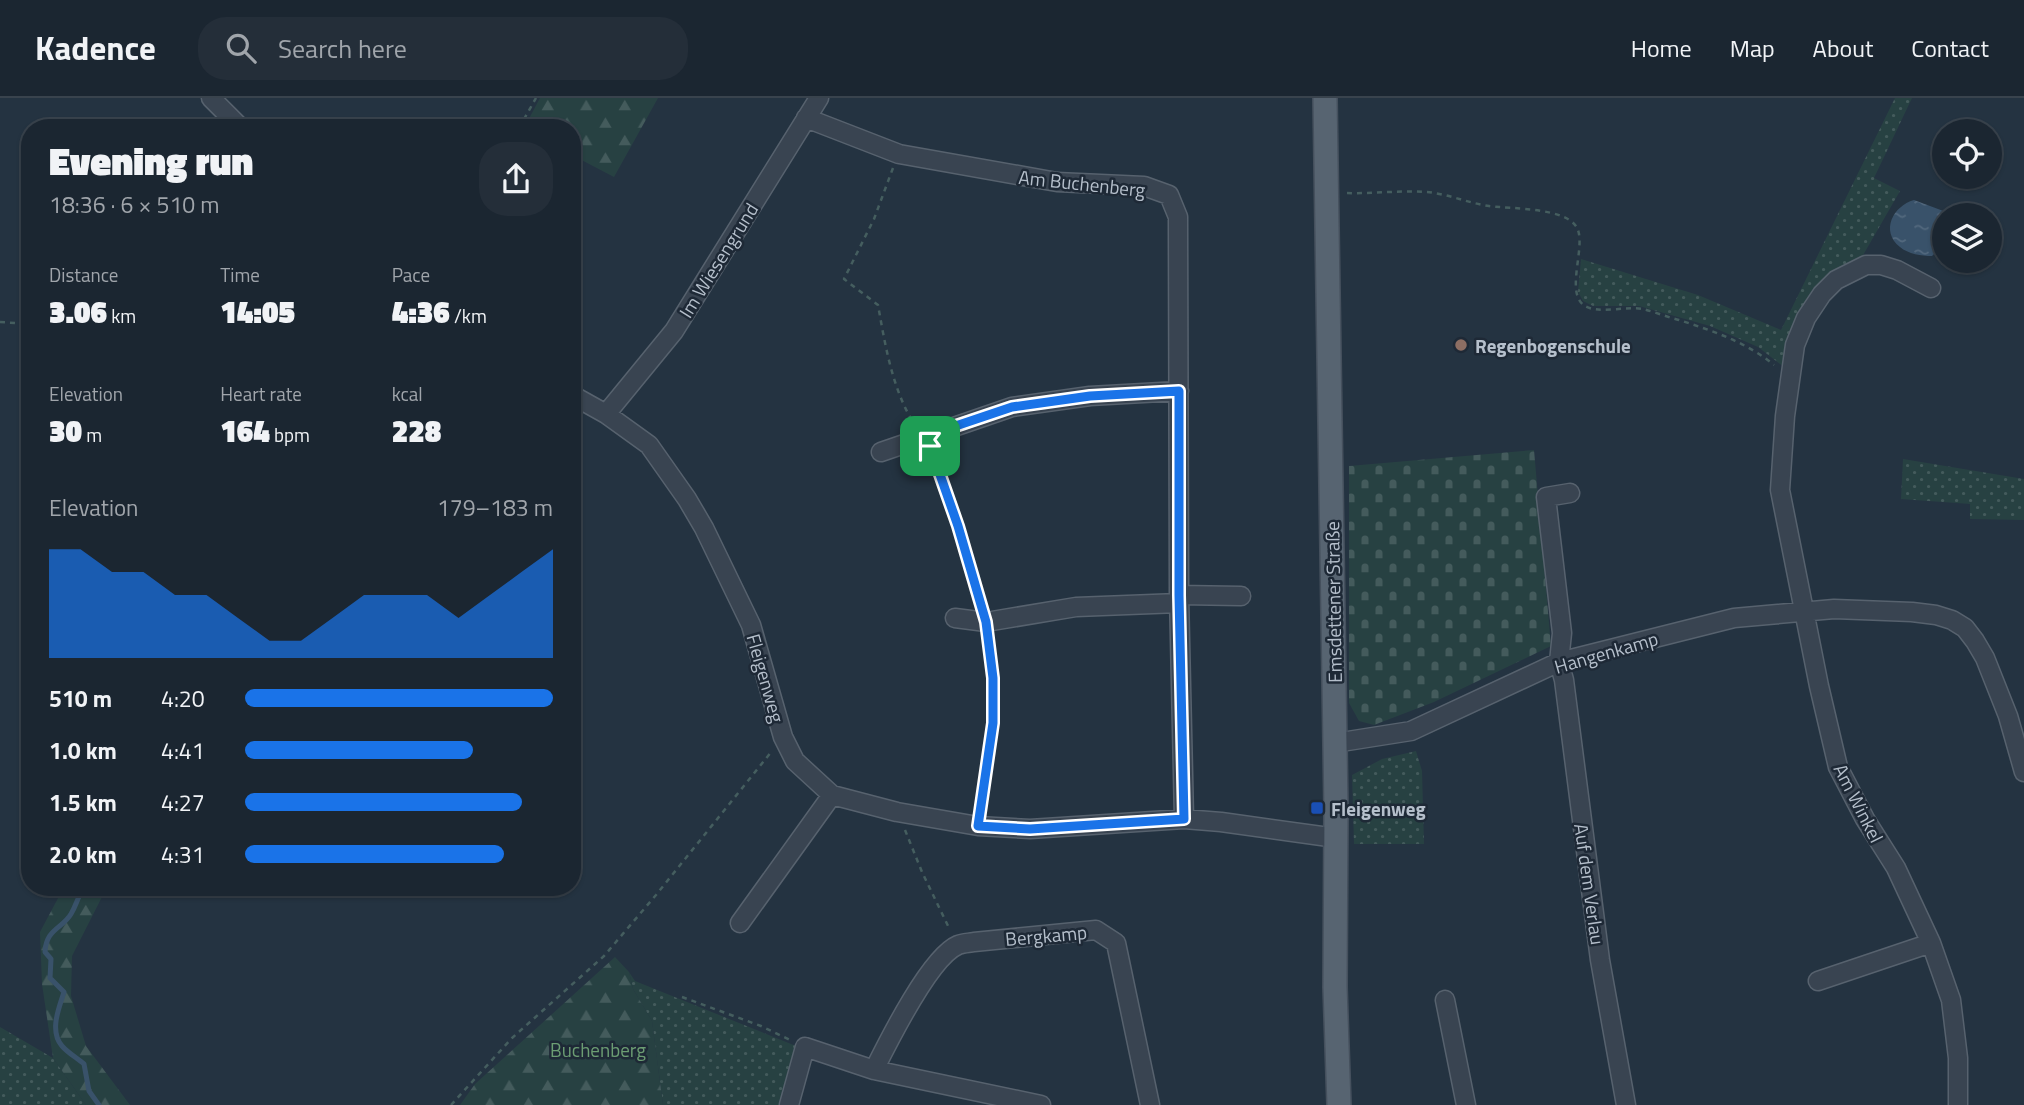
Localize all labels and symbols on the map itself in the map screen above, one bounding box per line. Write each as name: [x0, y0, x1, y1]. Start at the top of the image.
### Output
street label: Am Buchenberg: [1017, 162, 1147, 204]
street label: Im Wiesengrund: [671, 197, 765, 323]
place label: Regenbogenschule: [1475, 331, 1631, 360]
marker: Regenbogenschule: [1453, 337, 1469, 353]
pin: [900, 416, 960, 476]
street label: Emsdettener Straße: [1317, 521, 1349, 683]
street label: Hangenkamp: [1551, 623, 1661, 681]
street label: Fleigenweg: [739, 630, 793, 726]
street label: Am Winkel: [1827, 758, 1891, 848]
place label: Fleigenweg: [1331, 794, 1426, 823]
marker: Fleigenweg: [1309, 800, 1325, 816]
street label: Auf dem Verlau: [1567, 821, 1613, 947]
street label: Bergkamp: [1004, 917, 1088, 953]
park label: Buchenberg: [550, 1035, 646, 1064]

